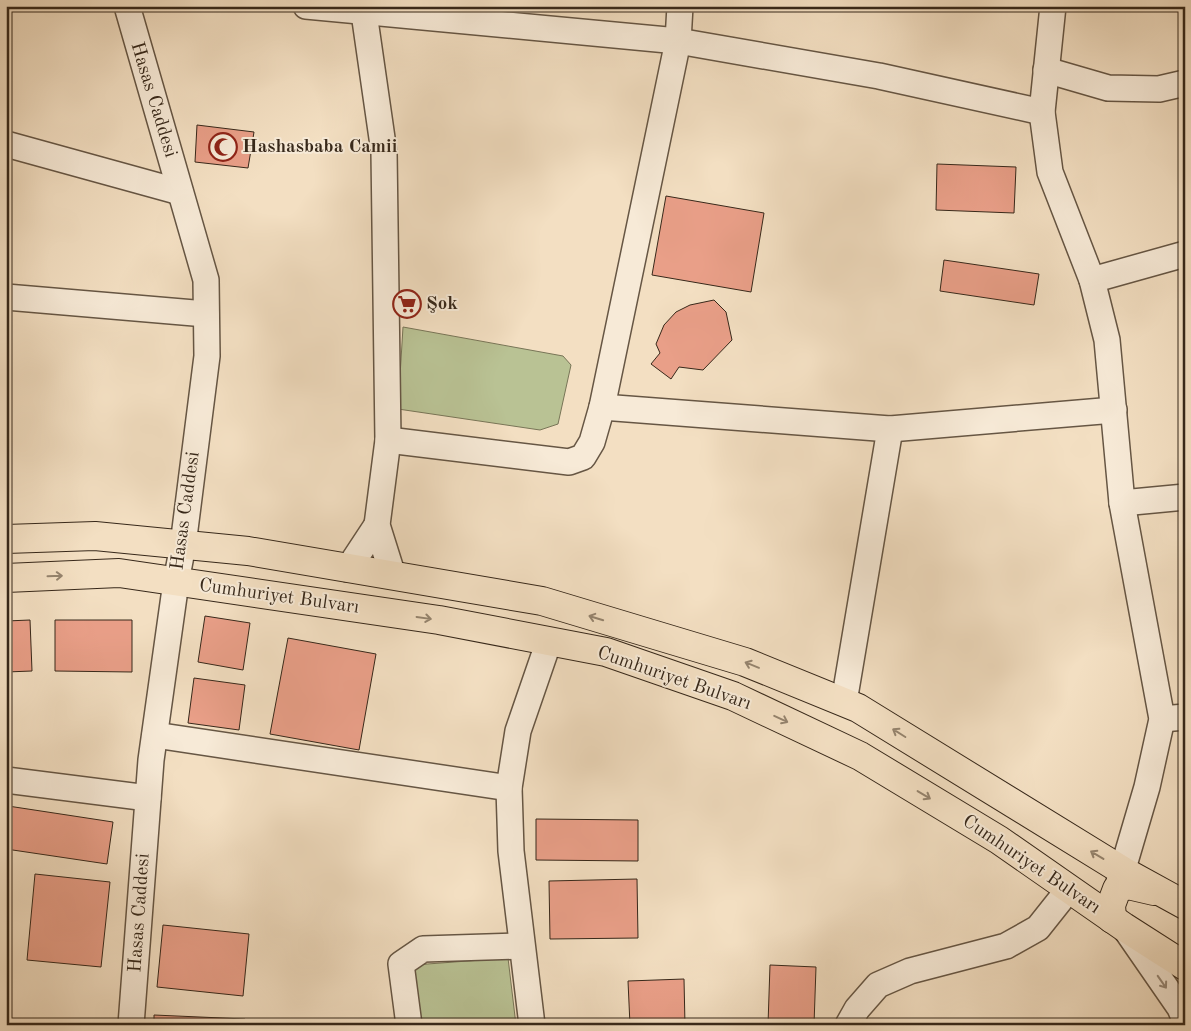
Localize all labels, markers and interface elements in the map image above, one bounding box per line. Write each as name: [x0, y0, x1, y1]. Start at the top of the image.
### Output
street label: Hasas Caddesi: [126, 40, 180, 160]
mosque icon: Hashasbaba Camii: [208, 132, 238, 162]
place label: Hashasbaba Camii: [242, 138, 398, 157]
supermarket icon: Şok: [392, 289, 422, 319]
place label: Şok: [426, 295, 458, 314]
street label: Hasas Caddesi: [168, 450, 204, 572]
one-way arrow: [47, 572, 63, 581]
street label: Cumhuriyet Bulvarı: [198, 576, 360, 618]
one-way arrow: [589, 612, 605, 622]
one-way arrow: [416, 613, 432, 623]
street label: Cumhuriyet Bulvarı: [595, 644, 753, 714]
one-way arrow: [745, 660, 760, 669]
one-way arrow: [773, 715, 788, 724]
one-way arrow: [892, 728, 906, 738]
one-way arrow: [917, 791, 931, 801]
street label: Cumhuriyet Bulvarı: [959, 812, 1103, 918]
one-way arrow: [1090, 850, 1104, 860]
street label: Hasas Caddesi: [126, 853, 154, 973]
one-way arrow: [1157, 974, 1167, 988]

